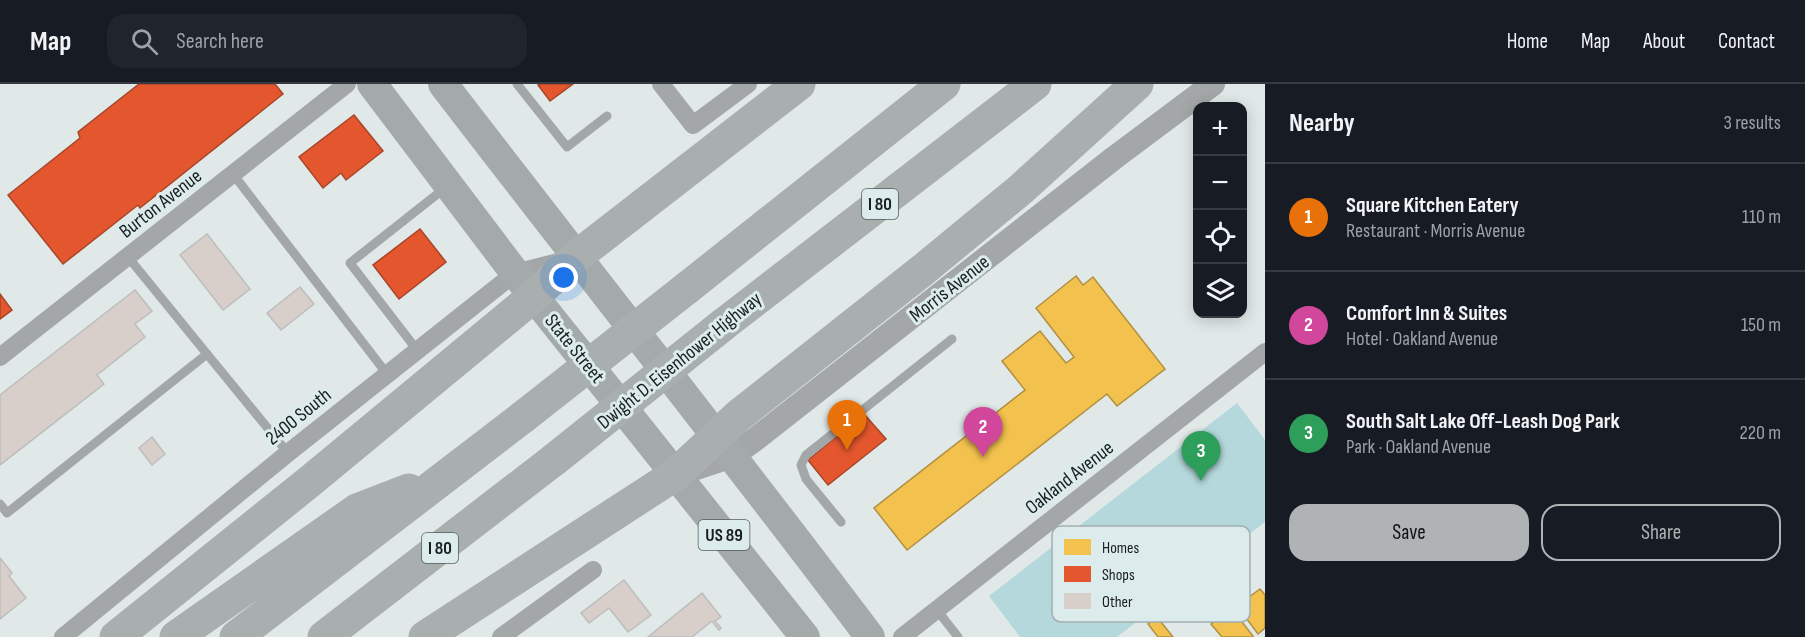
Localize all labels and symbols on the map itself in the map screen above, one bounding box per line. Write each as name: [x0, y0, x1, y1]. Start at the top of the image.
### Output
street label: Burton Avenue: [115, 164, 207, 243]
road number: I 80: [862, 189, 898, 219]
street label: Morris Avenue: [905, 250, 994, 327]
your location: [549, 263, 578, 292]
street label: Dwight D. Eisenhower Highway: [593, 287, 767, 434]
street label: State Street: [539, 309, 609, 388]
street label: 2400 South: [261, 383, 336, 450]
pin: 1: [828, 400, 866, 450]
pin: 2: [964, 408, 1002, 457]
pin: 3: [1182, 432, 1220, 481]
street label: Oakland Avenue: [1021, 436, 1119, 520]
road number: US 89: [698, 520, 750, 550]
legend: [1052, 526, 1250, 622]
road number: I 80: [422, 533, 458, 563]
text: Homes: [1102, 539, 1139, 558]
text: Shops: [1102, 566, 1135, 585]
text: Other: [1102, 593, 1133, 612]

